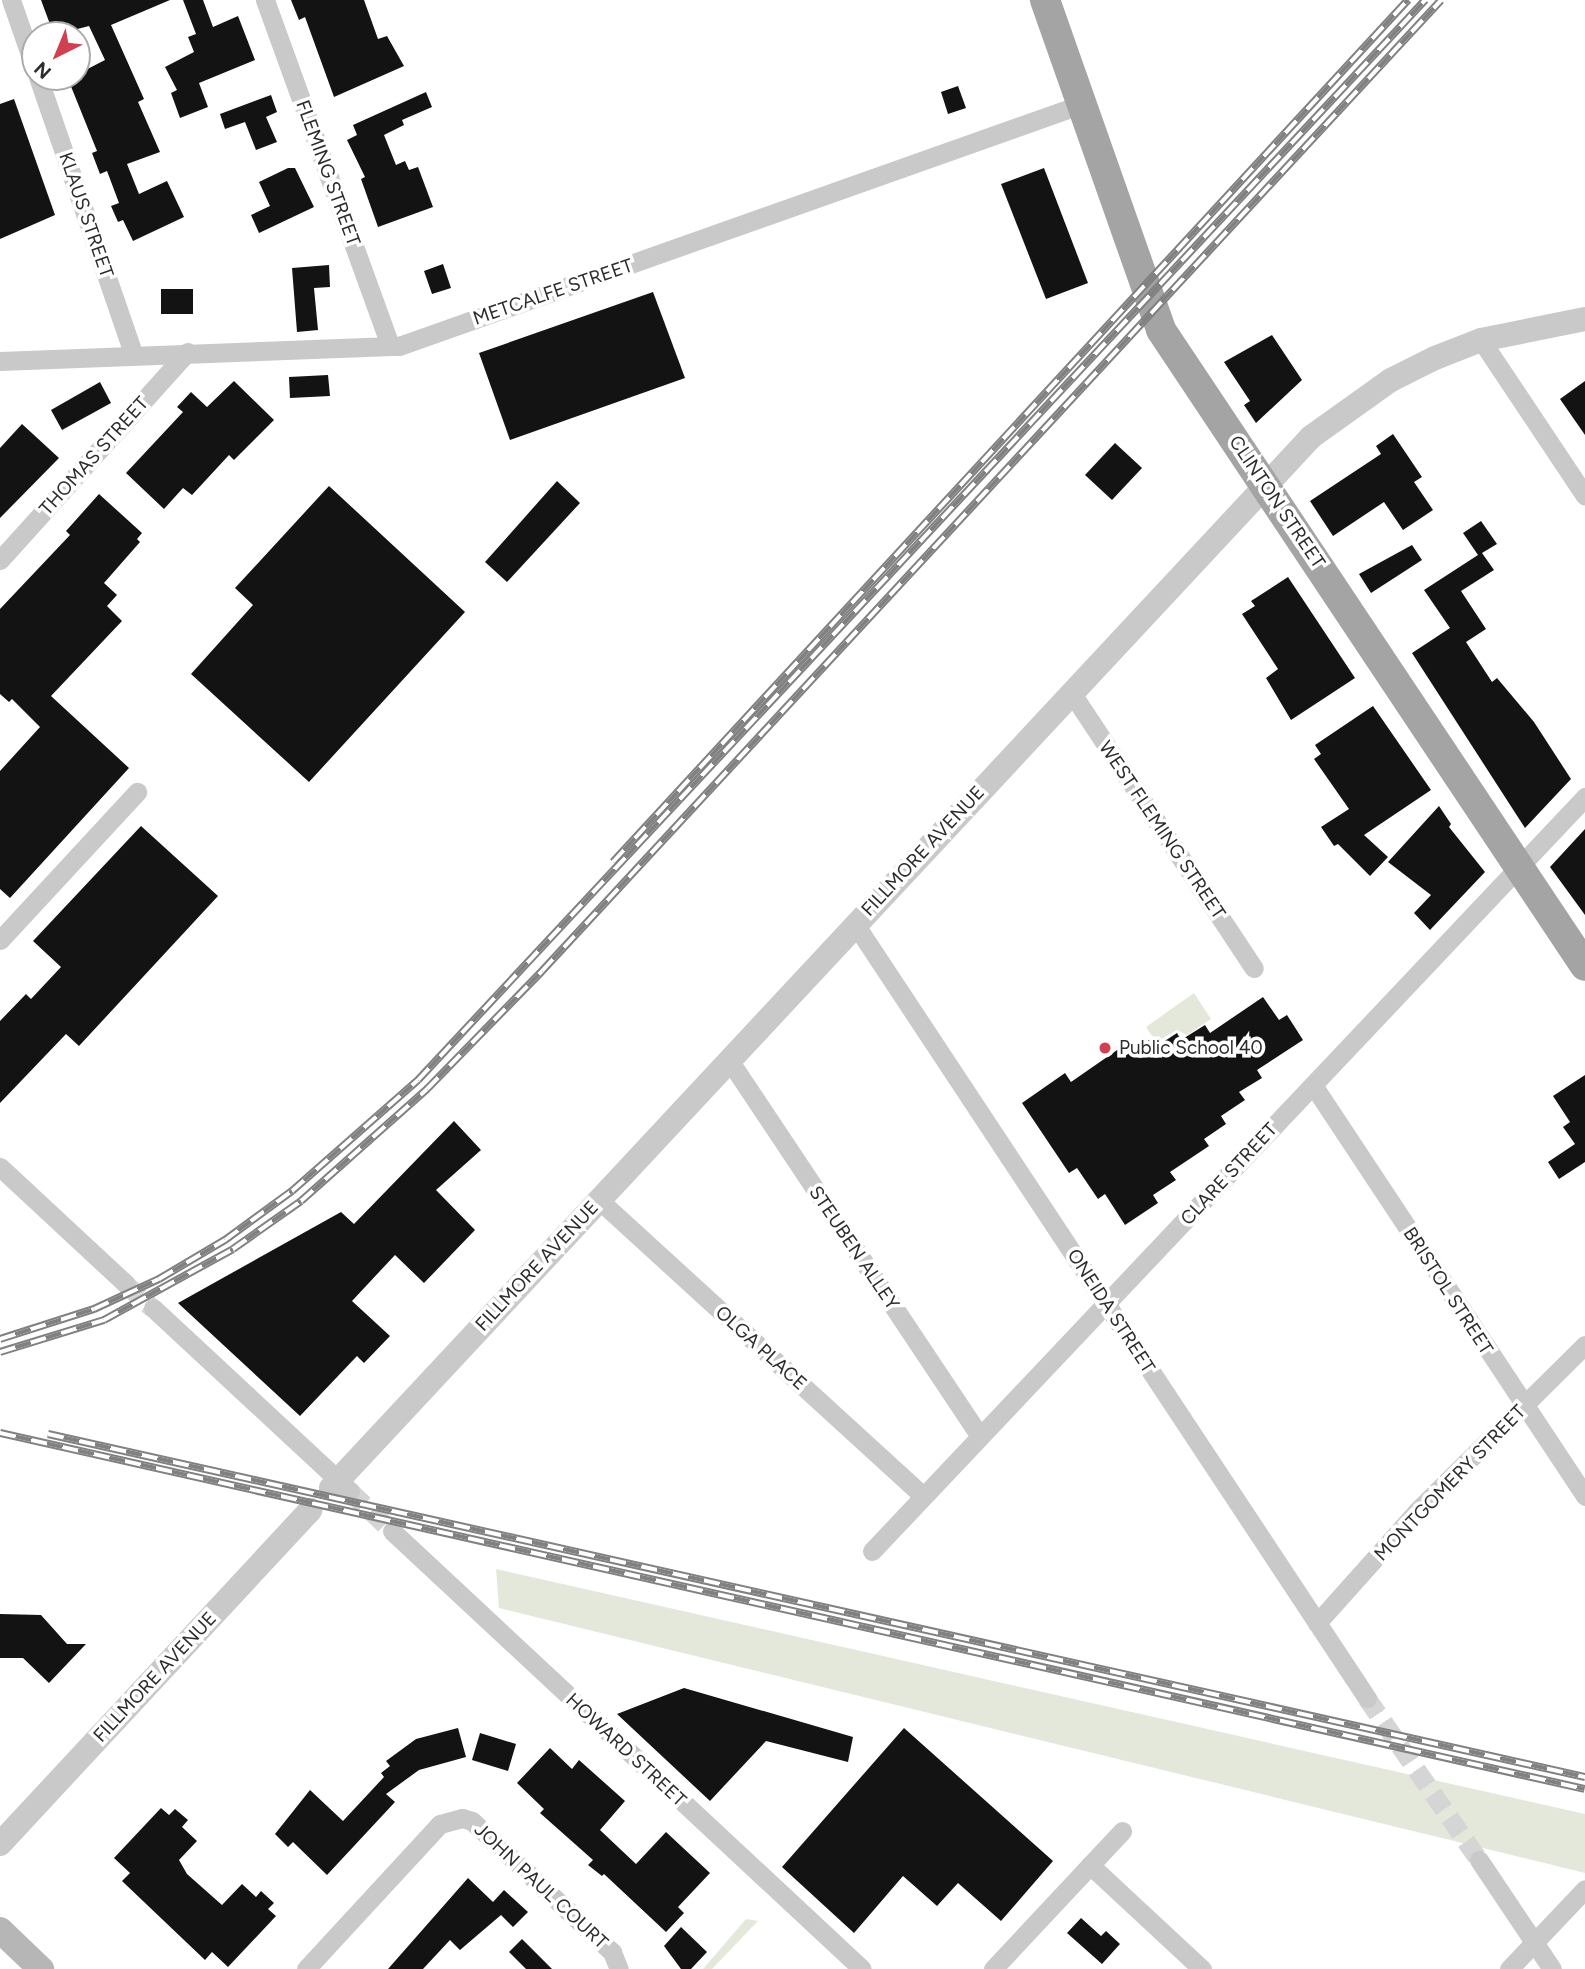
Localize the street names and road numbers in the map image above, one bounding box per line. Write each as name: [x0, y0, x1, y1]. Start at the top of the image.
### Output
street label: FLEMING STREET: [291, 97, 365, 249]
street label: KLAUS STREET: [54, 149, 118, 281]
street label: METCALFE STREET: [470, 254, 636, 330]
street label: THOMAS STREET: [35, 392, 153, 520]
street label: CLINTON STREET: [1224, 431, 1330, 573]
street label: WEST FLEMING STREET: [1094, 737, 1230, 923]
street label: FILLMORE AVENUE: [857, 781, 989, 921]
street label: CLARE STREET: [1176, 1118, 1282, 1230]
street label: STEUBEN ALLEY: [804, 1182, 904, 1314]
street label: FILLMORE AVENUE: [471, 1196, 603, 1336]
street label: BRISTOL STREET: [1398, 1223, 1498, 1359]
street label: ONEIDA STREET: [1062, 1245, 1160, 1377]
street label: OLGA PLACE: [711, 1301, 811, 1395]
street label: MONTGOMERY STREET: [1370, 1400, 1530, 1566]
street label: FILLMORE AVENUE: [89, 1607, 221, 1747]
street label: HOWARD STREET: [561, 1688, 691, 1812]
street label: JOHN PAUL COURT: [470, 1818, 612, 1954]

